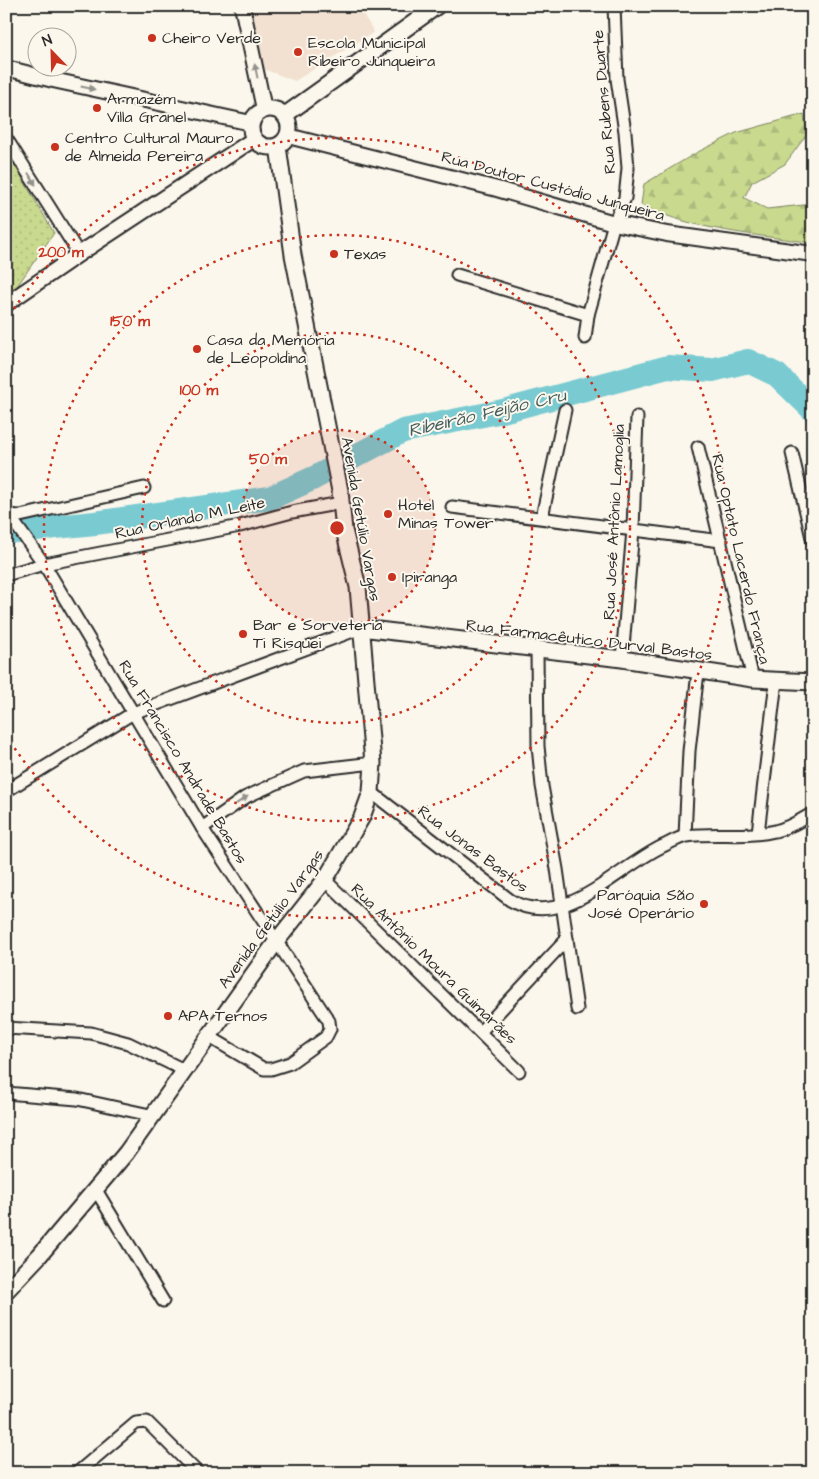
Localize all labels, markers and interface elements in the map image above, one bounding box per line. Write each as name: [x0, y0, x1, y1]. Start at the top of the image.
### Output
place label: Cheiro Verde: [162, 27, 261, 49]
north arrow: [28, 28, 78, 78]
street label: Rua Rubens Duarte: [587, 29, 621, 175]
text: N: [39, 30, 55, 52]
marker: Cheiro Verde: [146, 32, 158, 44]
place label: Escola Municipal Ribeiro Junqueira: [308, 32, 435, 72]
marker: Escola Municipal Ribeiro Junqueira: [292, 46, 304, 58]
one-way arrow: [252, 63, 260, 78]
one-way arrow: [80, 84, 95, 92]
place label: Armazém Villa Granel: [107, 88, 186, 128]
marker: Armazém Villa Granel: [91, 102, 103, 114]
place label: Centro Cultural Mauro de Almeida Pereira: [65, 127, 233, 167]
marker: Centro Cultural Mauro de Almeida Pereira: [49, 141, 61, 153]
street label: Rua Doutor Custódio Junqueira: [439, 146, 667, 226]
one-way arrow: [28, 173, 37, 186]
text: 200 m: [37, 242, 84, 263]
place label: Texas: [344, 243, 386, 265]
marker: Texas: [328, 248, 340, 260]
text: 150 m: [110, 311, 150, 332]
place label: Casa da Memória de Leopoldina: [207, 329, 335, 369]
marker: Casa da Memória de Leopoldina: [191, 343, 203, 355]
text: 100 m: [180, 380, 219, 401]
water label: Ribeirão Feijão Cru: [406, 383, 569, 443]
street label: Rua José Antônio Lamoglia: [598, 423, 631, 621]
street label: Avenida Getúlio Vargas: [335, 435, 386, 603]
text: 50 m: [249, 449, 287, 470]
street label: Rua Optato Lacerdo França: [706, 452, 776, 666]
street label: Rua Orlando M Leite: [113, 491, 267, 545]
place label: Hotel Minas Tower: [398, 494, 494, 534]
marker: Hotel Minas Tower: [382, 508, 394, 520]
centre of rings: [328, 519, 346, 537]
place label: Ipiranga: [402, 566, 457, 589]
marker: Ipiranga: [386, 571, 398, 583]
place label: Bar e Sorveteria Ti Risquei: [253, 614, 382, 654]
street label: Rua Farmacêutico Durval Bastos: [465, 614, 713, 666]
marker: Bar e Sorveteria Ti Risquei: [237, 628, 249, 640]
street label: Rua Francisco Andrade Bastos: [113, 656, 253, 868]
one-way arrow: [235, 795, 249, 805]
street label: Rua Jonas Bastos: [413, 800, 533, 898]
street label: Avenida Getúlio Vargas: [213, 845, 330, 993]
street label: Rua Antônio Moura Guimarães: [346, 879, 522, 1049]
place label: Paróquia São José Operário: [588, 884, 694, 924]
marker: Paróquia São José Operário: [698, 898, 710, 910]
place label: APA Ternos: [178, 1005, 268, 1027]
marker: APA Ternos: [162, 1010, 174, 1022]

